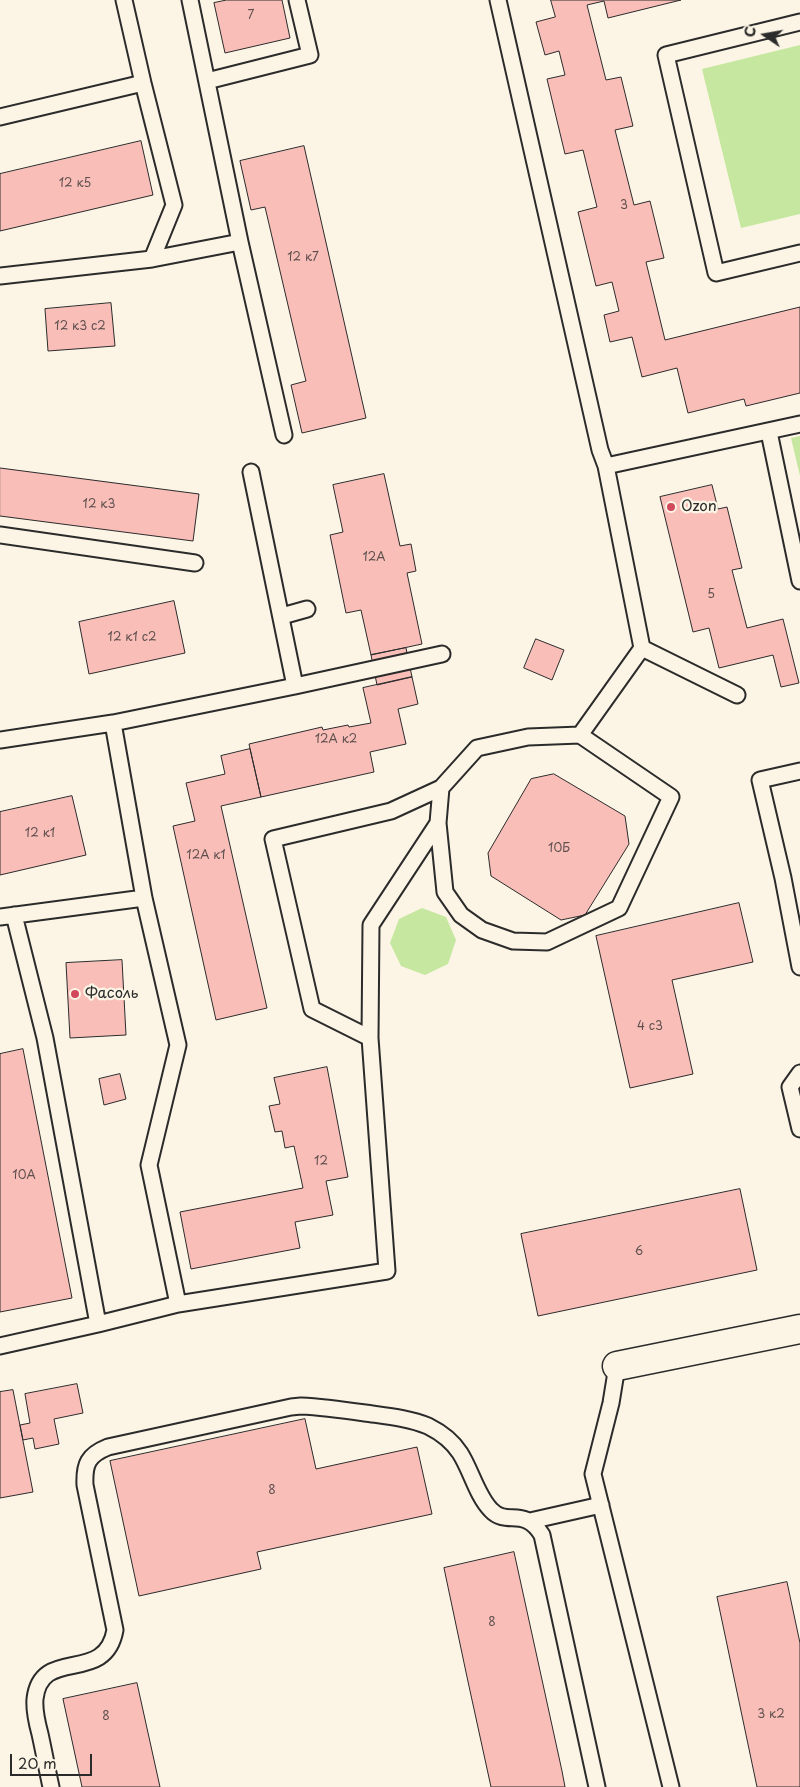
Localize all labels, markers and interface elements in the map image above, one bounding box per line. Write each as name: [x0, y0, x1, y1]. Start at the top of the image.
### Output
house number: 7: [248, 9, 254, 23]
north arrow: [740, 10, 790, 60]
text: С: [738, 24, 761, 39]
house number: 12 к5: [59, 177, 91, 191]
house number: 3: [620, 199, 628, 213]
house number: 12 к7: [287, 251, 319, 265]
house number: 12 к3 с2: [54, 320, 106, 334]
house number: 12 к3: [83, 498, 115, 512]
place label: Ozon: [681, 498, 717, 516]
marker: Ozon: [665, 501, 677, 513]
house number: 12А: [362, 551, 386, 565]
house number: 5: [707, 588, 715, 602]
house number: 12 к1 с2: [108, 631, 156, 645]
house number: 12А к2: [315, 733, 357, 747]
house number: 12 к1: [25, 827, 55, 841]
house number: 10Б: [548, 842, 570, 856]
house number: 12А к1: [186, 849, 226, 863]
place label: Фасоль: [85, 985, 138, 1003]
marker: Фасоль: [69, 988, 81, 1000]
house number: 4 с3: [637, 1020, 663, 1034]
house number: 12: [314, 1155, 328, 1169]
house number: 10А: [12, 1169, 36, 1183]
house number: 6: [635, 1245, 643, 1259]
house number: 8: [268, 1484, 276, 1498]
house number: 8: [488, 1616, 496, 1630]
house number: 3 к2: [757, 1708, 785, 1722]
house number: 8: [102, 1710, 110, 1724]
scale bar: [12, 1744, 95, 1776]
text: 20 m: [18, 1751, 57, 1774]

